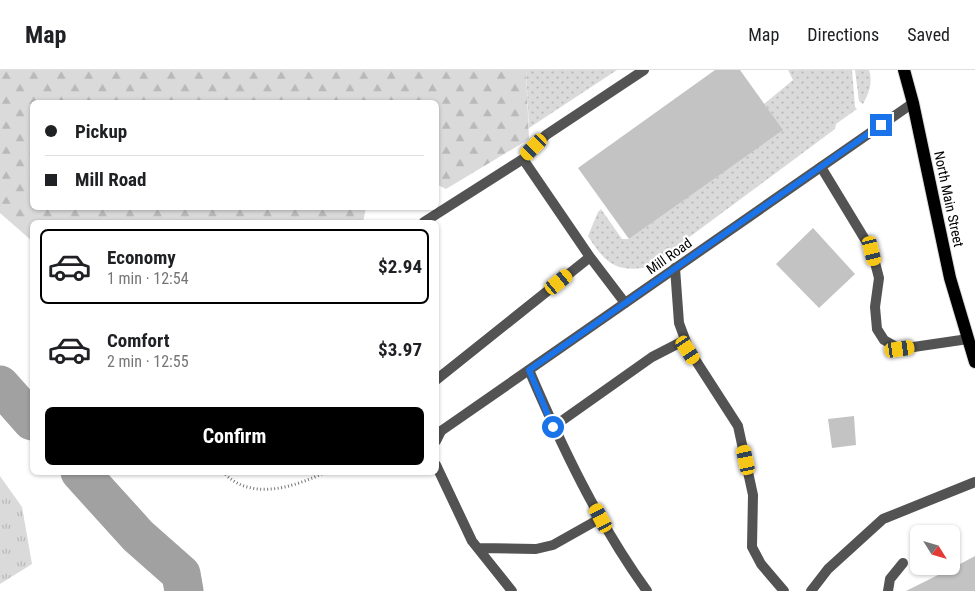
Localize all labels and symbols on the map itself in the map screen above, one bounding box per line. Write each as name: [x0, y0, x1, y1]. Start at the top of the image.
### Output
route end: [870, 114, 892, 136]
car: [518, 131, 549, 163]
street label: North Main Street: [931, 150, 967, 248]
street label: Mill Road: [643, 235, 695, 277]
car: [861, 235, 882, 267]
car: [542, 267, 575, 297]
car: [673, 333, 702, 367]
car: [884, 339, 915, 359]
route start: [542, 416, 564, 438]
car: [735, 444, 756, 476]
car: [587, 501, 614, 535]
north arrow: [910, 525, 960, 575]

